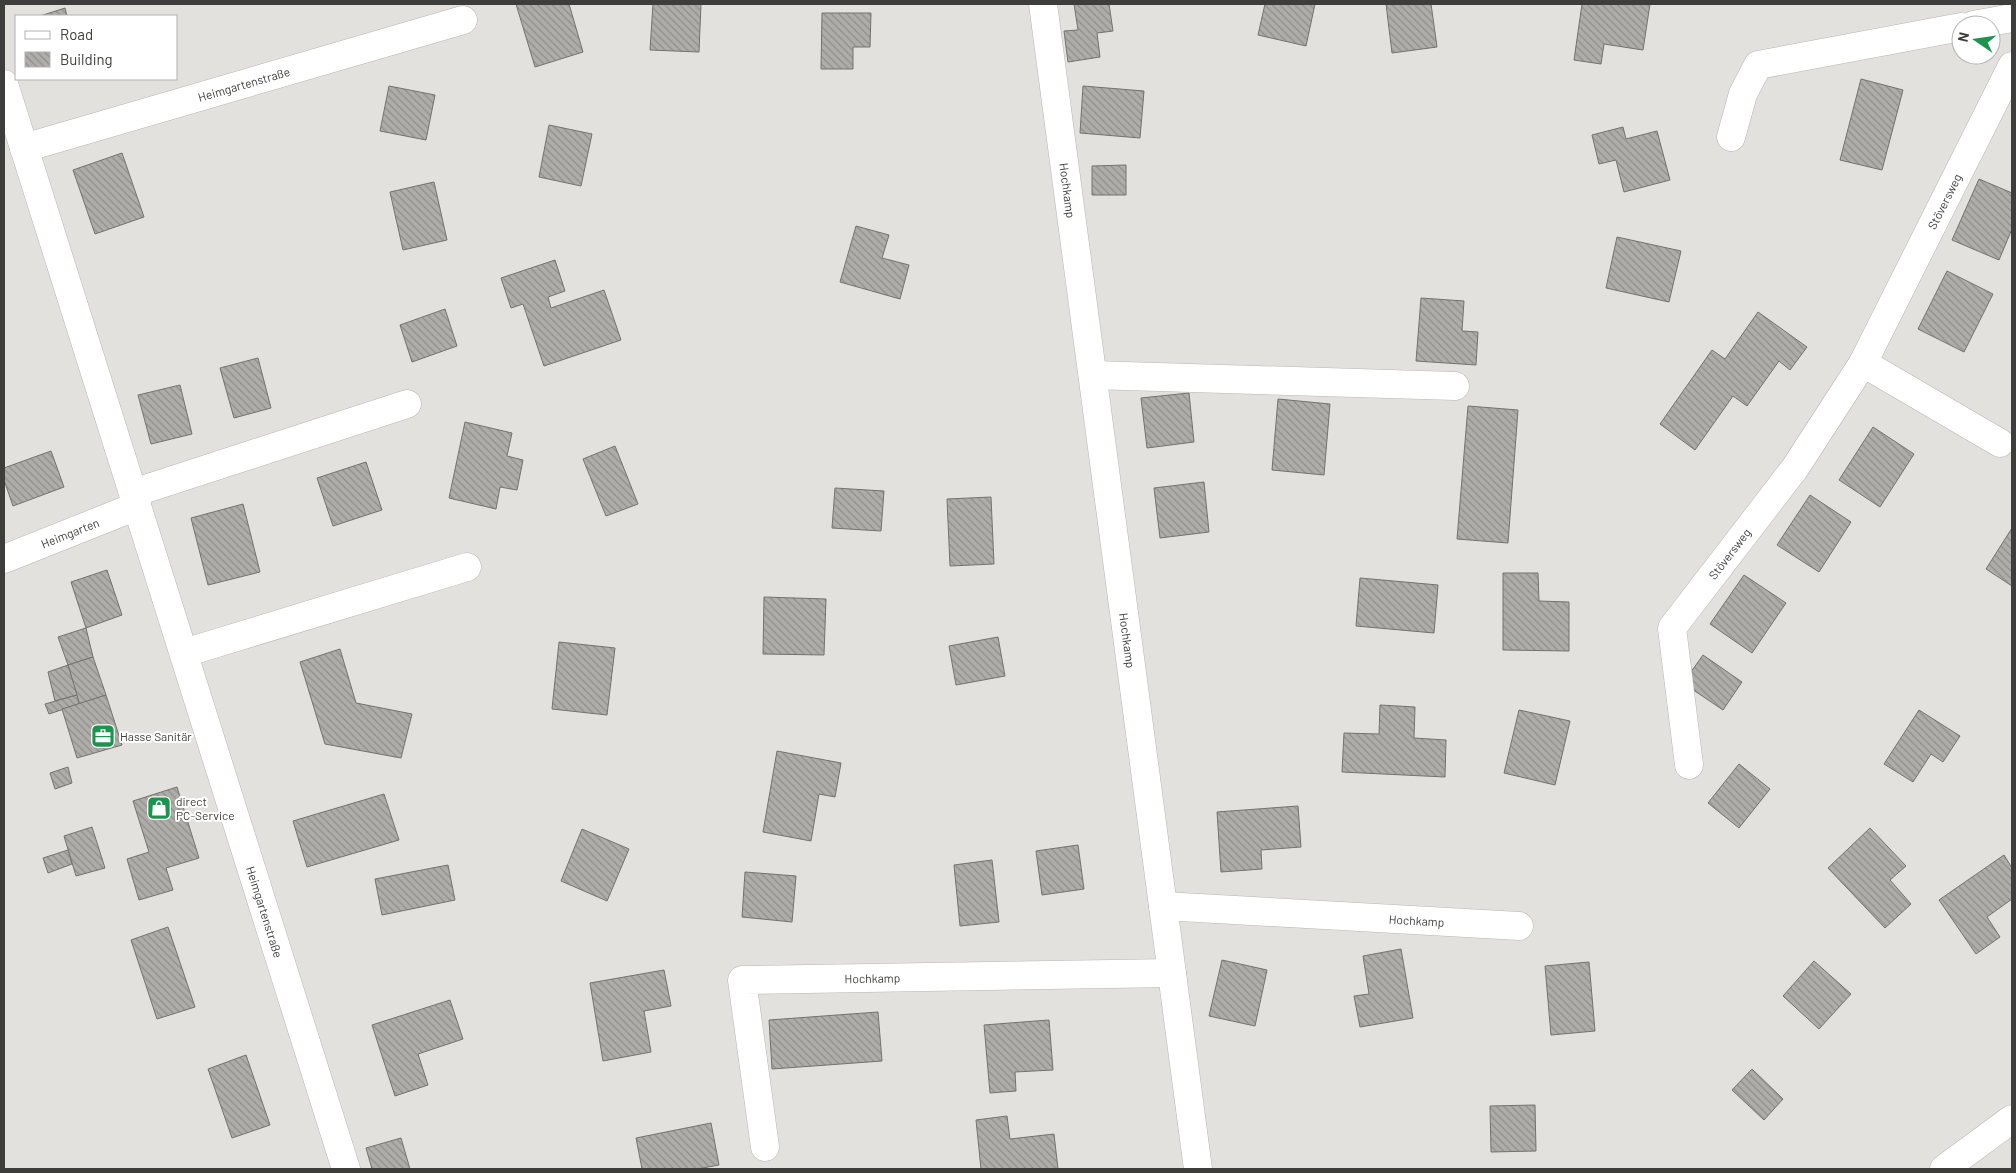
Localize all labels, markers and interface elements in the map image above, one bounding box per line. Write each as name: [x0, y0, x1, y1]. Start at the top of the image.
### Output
legend: [15, 15, 178, 80]
north arrow: [1951, 15, 2001, 65]
text: Road: [60, 25, 93, 43]
text: N: [1954, 31, 1972, 43]
text: Building: [60, 50, 113, 68]
street label: Heimgartenstraße: [196, 64, 291, 104]
street label: Hochkamp: [1057, 162, 1078, 219]
street label: Stöversweg: [1924, 171, 1964, 231]
street label: Heimgarten: [39, 515, 101, 551]
street label: Stöversweg: [1705, 525, 1753, 582]
street label: Hochkamp: [1117, 612, 1138, 669]
office icon: Hasse Sanitär: [90, 723, 116, 749]
place label: Hasse Sanitär: [120, 729, 192, 743]
place label: direct PC-Service: [176, 794, 235, 822]
shop icon: direct PC-Service: [146, 795, 172, 821]
street label: Heimgartenstraße: [244, 864, 286, 959]
street label: Hochkamp: [1388, 912, 1445, 929]
street label: Hochkamp: [844, 970, 900, 985]

